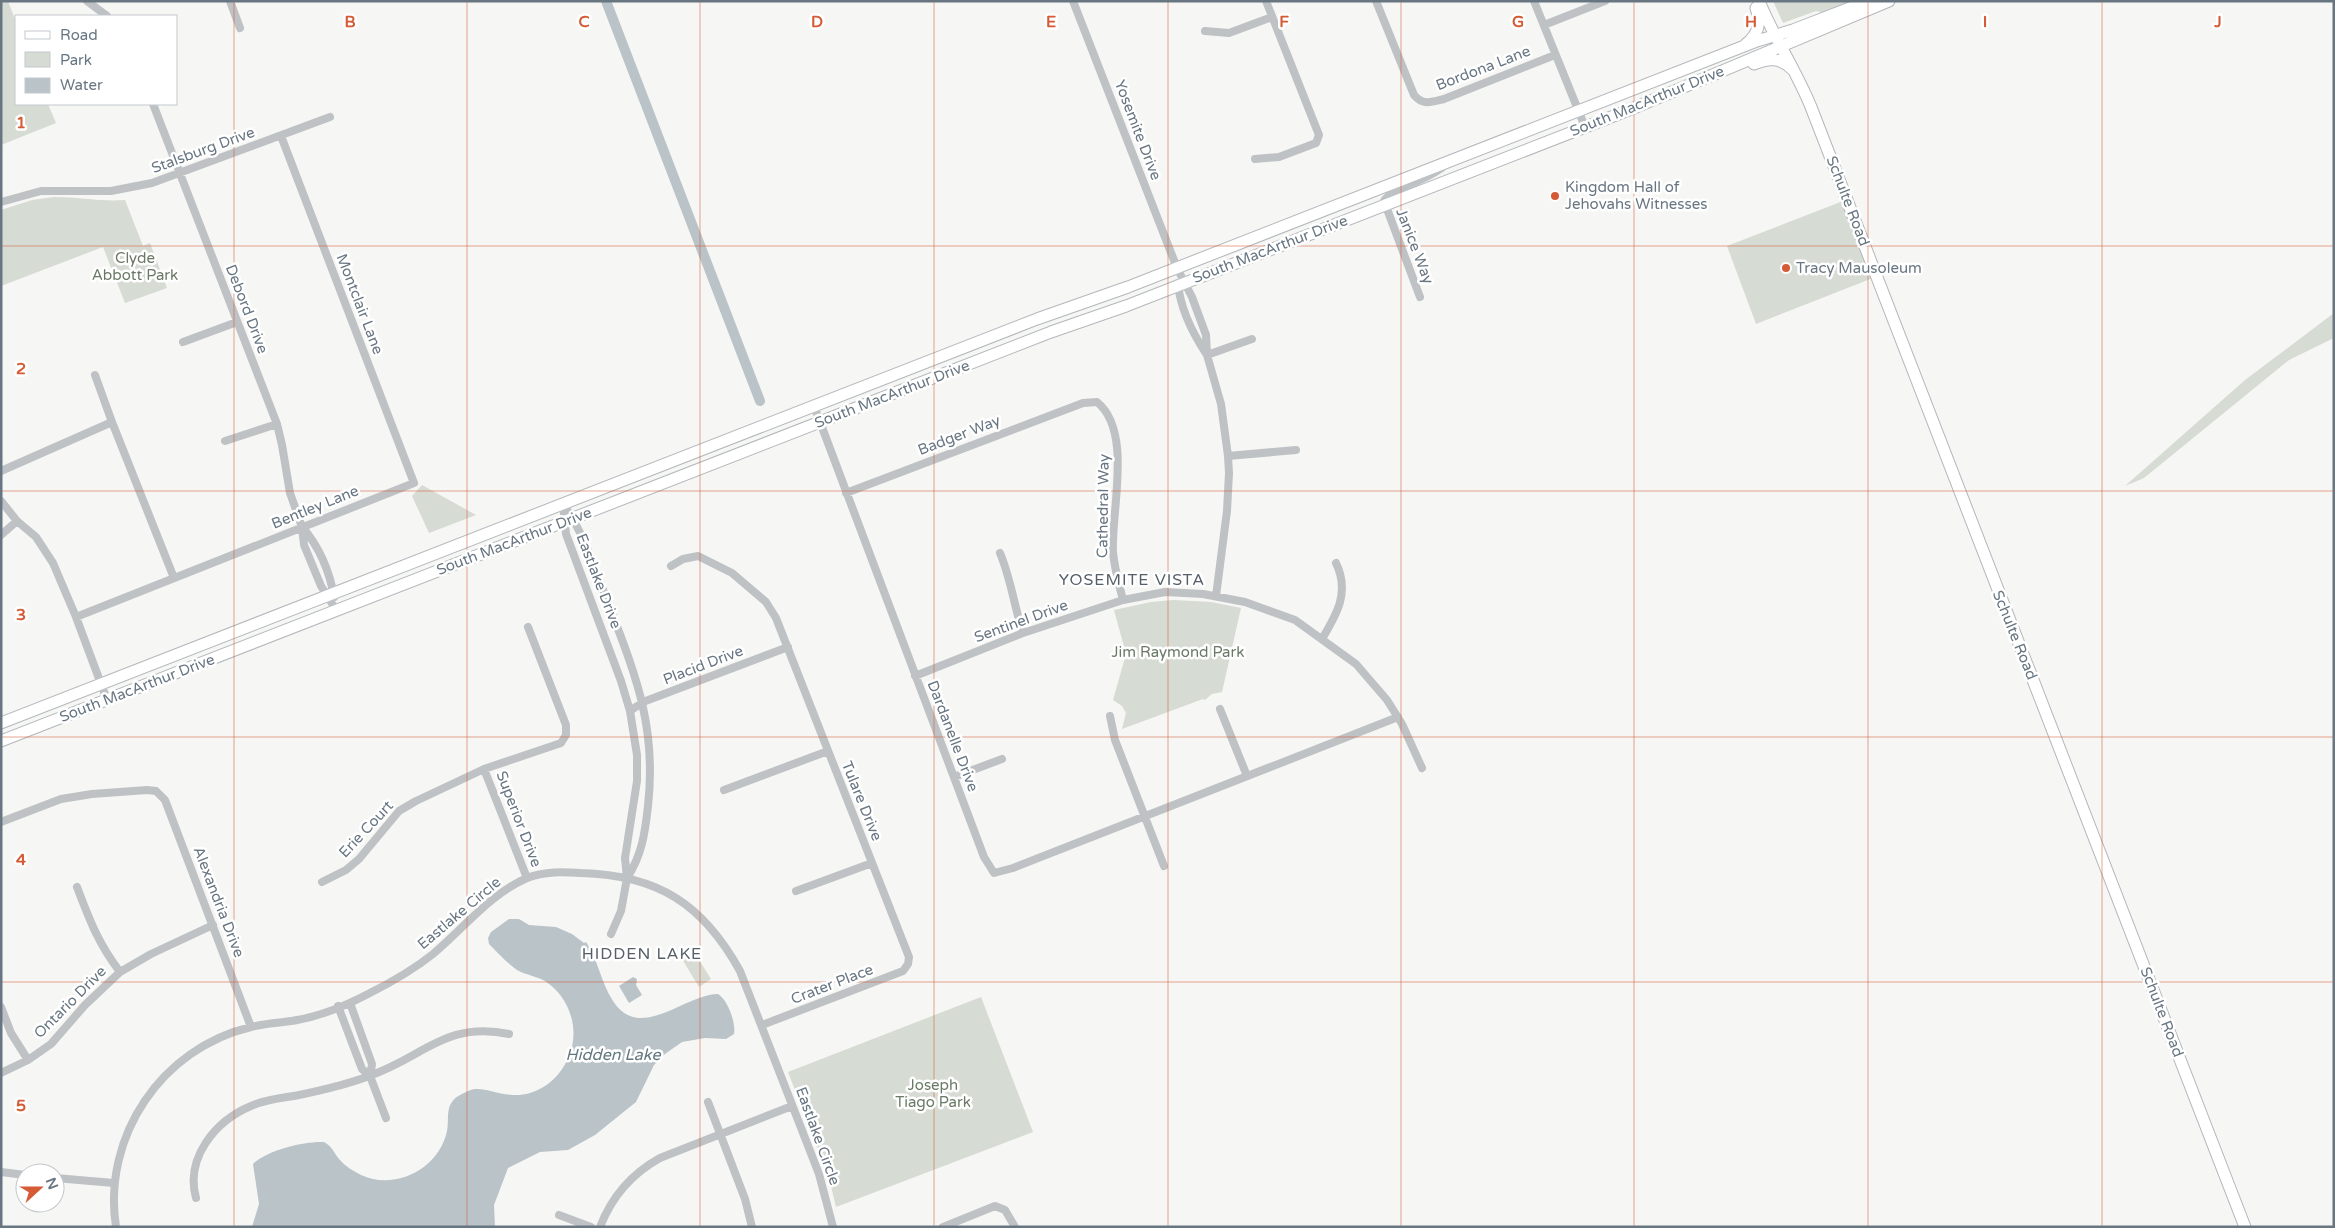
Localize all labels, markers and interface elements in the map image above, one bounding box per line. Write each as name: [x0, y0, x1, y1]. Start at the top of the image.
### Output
text: B: [344, 12, 356, 32]
text: C: [578, 12, 590, 32]
text: D: [811, 12, 823, 32]
text: E: [1046, 12, 1056, 32]
text: F: [1279, 12, 1289, 32]
text: G: [1512, 12, 1524, 32]
text: H: [1745, 12, 1757, 32]
text: I: [1983, 12, 1987, 32]
text: J: [2213, 12, 2222, 32]
legend: [15, 15, 178, 105]
text: Road: [60, 26, 98, 44]
street label: Bordona Lane: [1433, 42, 1533, 94]
text: Park: [60, 51, 92, 69]
street label: South MacArthur Drive: [1567, 62, 1727, 140]
text: Water: [60, 76, 103, 94]
street label: Yosemite Drive: [1111, 77, 1165, 183]
text: 1: [16, 113, 26, 133]
street label: Stalsburg Drive: [149, 123, 257, 177]
street label: Schulte Road: [1823, 153, 1873, 249]
place label: Kingdom Hall of Jehovahs Witnesses: [1565, 178, 1707, 213]
marker: Kingdom Hall of Jehovahs Witnesses: [1549, 190, 1561, 202]
street label: Janice Way: [1392, 206, 1438, 286]
street label: South MacArthur Drive: [1190, 211, 1350, 287]
park label: Clyde Abbott Park: [92, 249, 178, 284]
street label: Montclair Lane: [333, 251, 387, 357]
place label: Tracy Mausoleum: [1796, 259, 1922, 277]
street label: Debord Drive: [222, 262, 272, 356]
marker: Tracy Mausoleum: [1780, 262, 1792, 274]
street label: South MacArthur Drive: [812, 356, 972, 432]
text: 2: [16, 359, 26, 379]
street label: Badger Way: [915, 411, 1003, 459]
street label: Cathedral Way: [1093, 454, 1113, 558]
street label: Bentley Lane: [269, 481, 361, 533]
street label: South MacArthur Drive: [434, 503, 594, 579]
street label: Eastlake Drive: [573, 531, 625, 631]
district label: YOSEMITE VISTA: [1059, 570, 1205, 590]
street label: Schulte Road: [1989, 588, 2041, 682]
street label: Sentinel Drive: [972, 596, 1070, 646]
text: 3: [16, 605, 26, 625]
street label: Placid Drive: [660, 642, 746, 688]
park label: Jim Raymond Park: [1112, 643, 1244, 661]
street label: South MacArthur Drive: [57, 650, 217, 726]
street label: Dardanelle Drive: [924, 678, 982, 794]
street label: Tulare Drive: [838, 758, 886, 844]
street label: Superior Drive: [492, 768, 546, 870]
street label: Erie Court: [335, 797, 397, 861]
street label: Alexandria Drive: [190, 844, 248, 960]
text: 4: [16, 850, 26, 870]
street label: Eastlake Circle: [414, 873, 504, 953]
district label: HIDDEN LAKE: [582, 944, 702, 964]
street label: Crater Place: [788, 960, 876, 1008]
street label: Ontario Drive: [30, 962, 110, 1042]
street label: Schulte Road: [2137, 964, 2187, 1060]
water label: Hidden Lake: [566, 1045, 661, 1065]
park label: Joseph Tiago Park: [895, 1076, 971, 1111]
street label: Eastlake Circle: [792, 1084, 844, 1188]
text: 5: [16, 1096, 26, 1116]
north arrow: [15, 1163, 65, 1213]
text: N: [42, 1175, 62, 1192]

